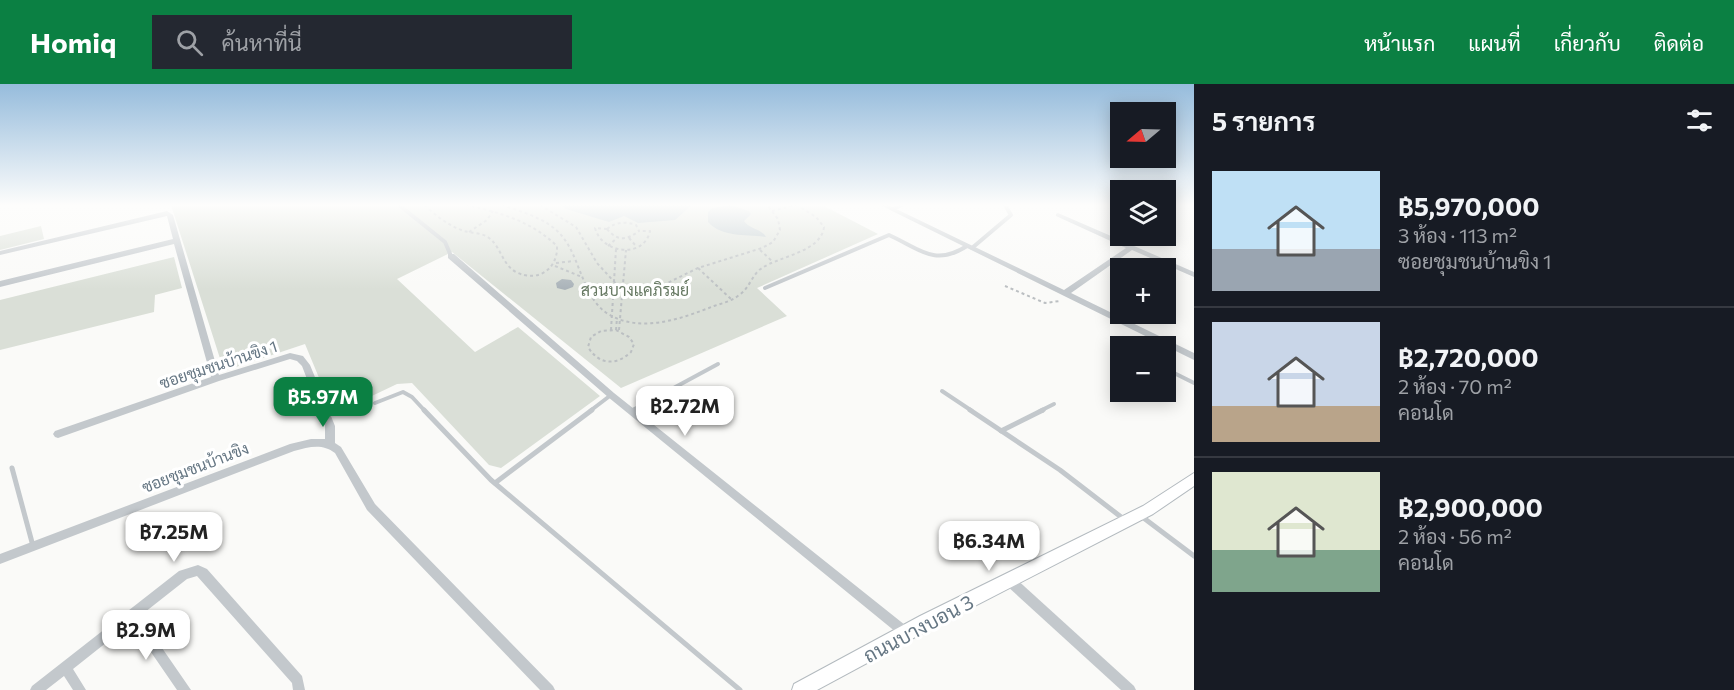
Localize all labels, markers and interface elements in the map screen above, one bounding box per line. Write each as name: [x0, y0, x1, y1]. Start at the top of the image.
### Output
search box: [152, 15, 572, 69]
text: Homiq: [30, 25, 116, 59]
icon: search: [173, 26, 206, 59]
text: ค้นหาที่นี่: [221, 29, 302, 56]
text: หน้าแรก: [1364, 30, 1435, 55]
text: แผนที่: [1468, 30, 1521, 55]
text: เกี่ยวกับ: [1554, 30, 1621, 55]
text: ติดต่อ: [1654, 30, 1704, 55]
north arrow: [1110, 102, 1176, 168]
map controls: [1110, 102, 1176, 402]
icon: filters: [1683, 104, 1716, 137]
text: 5 รายการ: [1212, 105, 1315, 136]
button: layers: [1110, 180, 1176, 246]
text: ฿5,970,000: [1398, 190, 1539, 221]
icon: home: [1260, 195, 1332, 267]
text: 3 ห้อง · 113 m²: [1398, 223, 1517, 247]
text: ซอยชุมชนบ้านขิง 1: [1398, 249, 1551, 273]
button: +: [1110, 258, 1176, 324]
park label: สวนบางแคภิรมย์: [581, 278, 689, 299]
street label: ซอยชุมชนบ้านขิง 1: [157, 336, 280, 395]
button: −: [1110, 336, 1176, 402]
text: ฿2,720,000: [1398, 341, 1539, 372]
icon: home: [1260, 346, 1332, 418]
text: 2 ห้อง · 70 m²: [1398, 374, 1512, 398]
pin: ฿5.97M: [274, 377, 372, 428]
text: ฿5.97M: [288, 384, 358, 408]
pin: ฿2.72M: [636, 386, 734, 437]
text: ฿2.72M: [650, 393, 720, 417]
text: คอนโด: [1398, 400, 1454, 424]
street label: ซอยชุมชนบ้านขิง: [139, 438, 252, 499]
text: ฿2,900,000: [1398, 491, 1543, 522]
icon: home: [1260, 496, 1332, 568]
pin: ฿7.25M: [125, 512, 223, 563]
text: ฿7.25M: [139, 519, 209, 543]
pin: ฿6.34M: [940, 521, 1038, 572]
text: 2 ห้อง · 56 m²: [1398, 524, 1512, 548]
text: ฿6.34M: [953, 528, 1025, 552]
text: คอนโด: [1398, 550, 1454, 574]
street label: ถนนบางบอน 3: [859, 589, 977, 667]
pin: ฿2.9M: [104, 610, 188, 661]
text: ฿2.9M: [116, 617, 176, 641]

